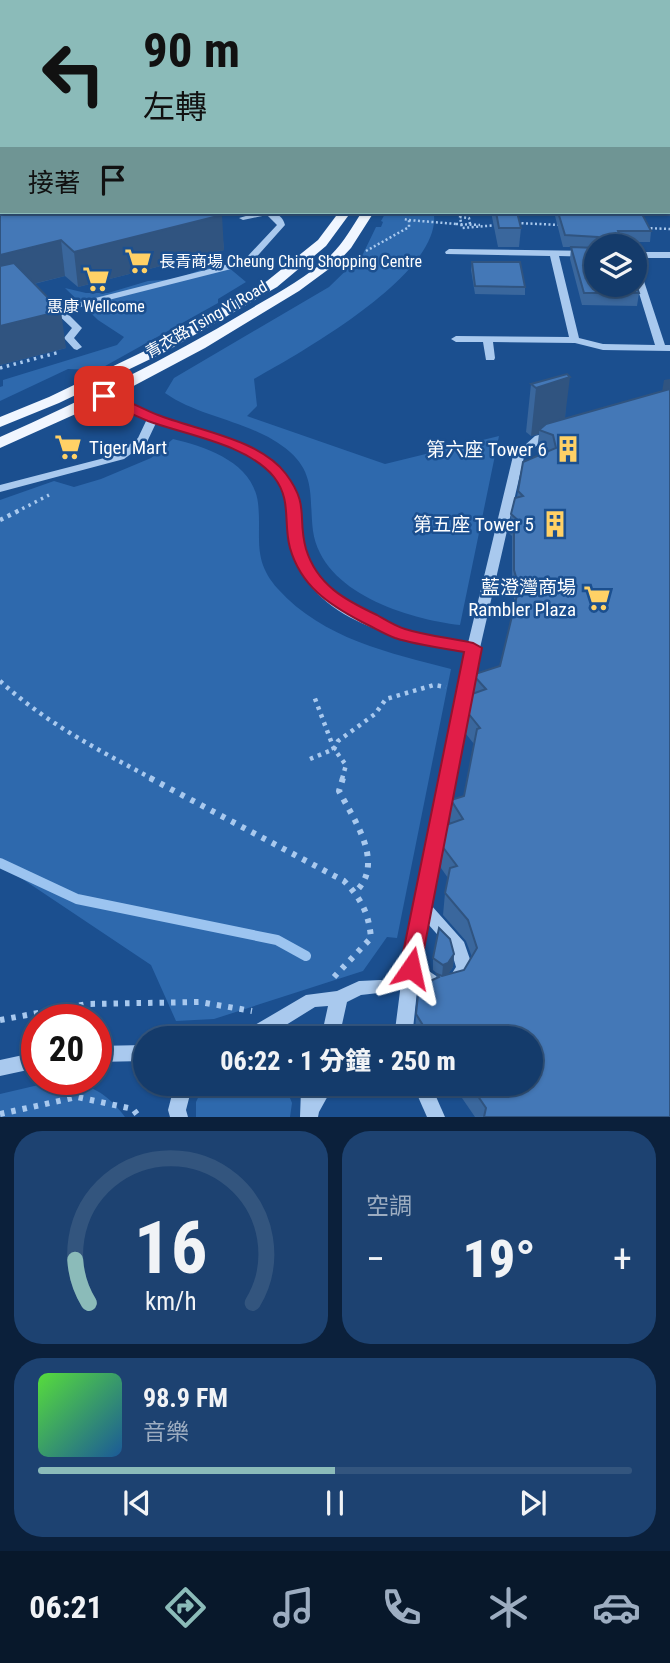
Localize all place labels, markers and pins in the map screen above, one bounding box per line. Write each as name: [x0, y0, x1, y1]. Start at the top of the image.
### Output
supermarket icon: 長青商場 Cheung Ching Shopping Centre: [123, 246, 153, 276]
place label: 長青商場 Cheung Ching Shopping Centre: [159, 252, 422, 271]
supermarket icon: 惠康 Wellcome: [81, 264, 111, 294]
place label: 惠康 Wellcome: [47, 297, 145, 316]
pin: [74, 366, 134, 426]
supermarket icon: Tiger Mart: [53, 432, 83, 462]
building icon: 第六座 Tower 6: [553, 434, 583, 464]
place label: Tiger Mart: [89, 436, 167, 459]
place label: 第六座 Tower 6: [426, 438, 547, 461]
building icon: 第五座 Tower 5: [540, 509, 570, 539]
place label: 第五座 Tower 5: [413, 513, 534, 536]
place label: 藍澄灣商場 Rambler Plaza: [468, 576, 576, 621]
supermarket icon: 藍澄灣商場 Rambler Plaza: [582, 583, 612, 613]

